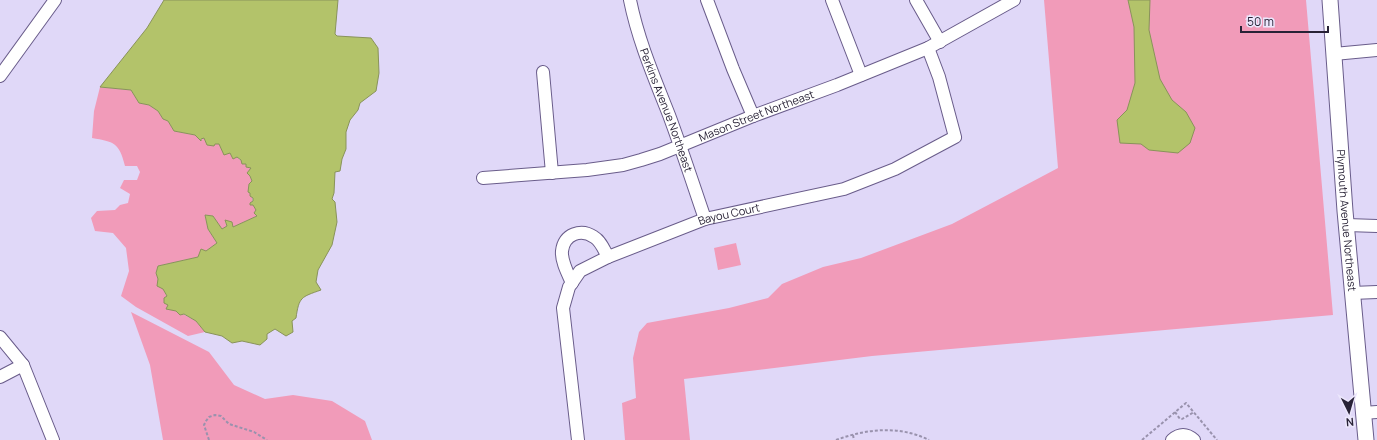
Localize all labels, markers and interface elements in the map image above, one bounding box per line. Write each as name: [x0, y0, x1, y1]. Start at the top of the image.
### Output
scale bar: [1241, 8, 1328, 34]
text: 50 m: [1247, 13, 1274, 30]
street label: Perkins Avenue Northeast: [637, 46, 696, 174]
street label: Mason Street Northeast: [696, 86, 816, 144]
street label: Plymouth Avenue Northeast: [1334, 149, 1360, 292]
street label: Bayou Court: [696, 199, 761, 228]
north arrow: [1329, 392, 1369, 432]
text: N: [1345, 415, 1355, 430]

